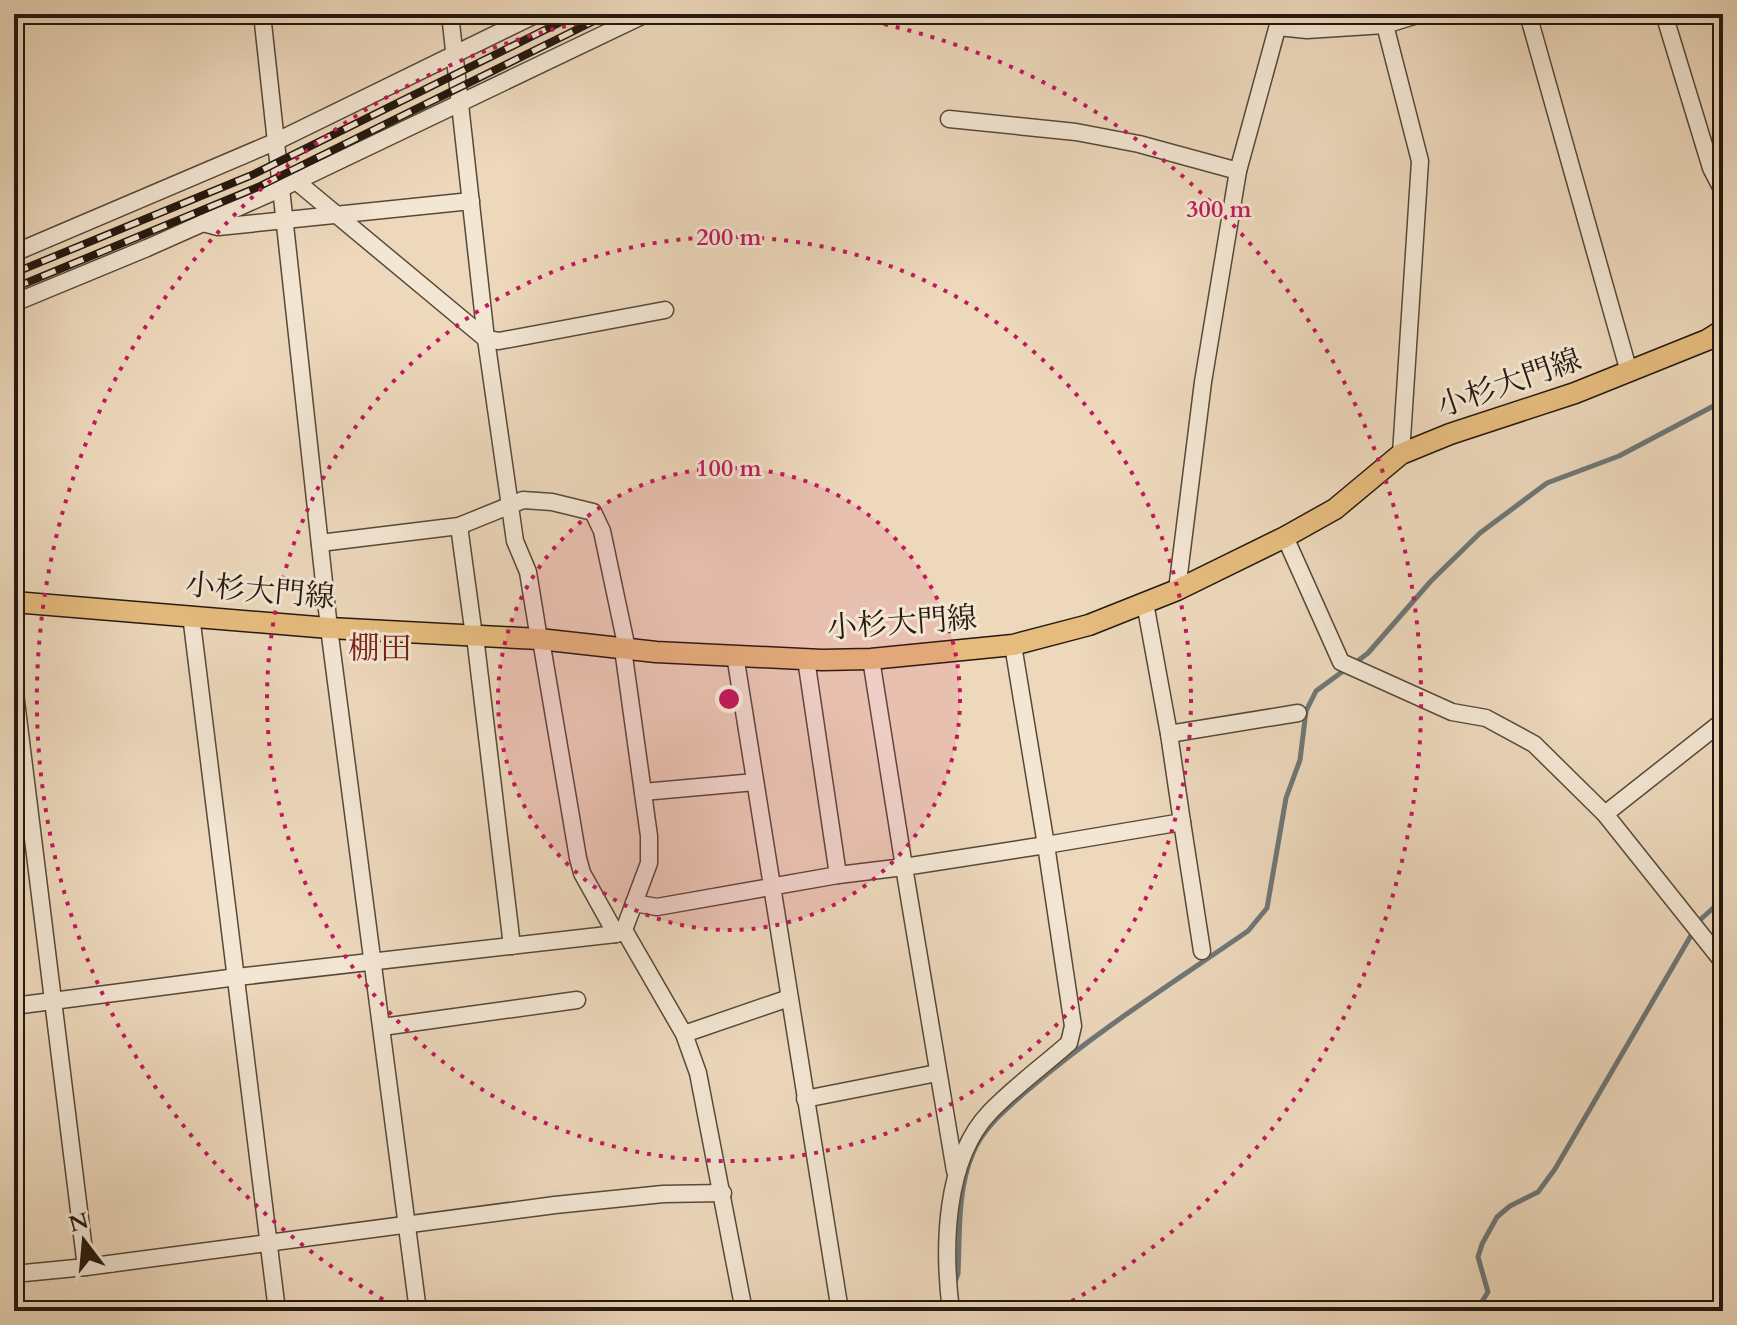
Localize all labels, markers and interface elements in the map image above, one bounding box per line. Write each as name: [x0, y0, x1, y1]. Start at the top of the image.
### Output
text: 300 m: [1186, 193, 1253, 226]
text: 200 m: [696, 221, 763, 254]
street label: 小杉大門線: [1431, 339, 1587, 427]
text: 100 m: [696, 452, 763, 485]
street label: 小杉大門線: [183, 564, 337, 618]
street label: 小杉大門線: [826, 597, 978, 649]
district label: 棚田: [348, 627, 412, 671]
centre of rings: [715, 685, 743, 713]
north arrow: [44, 1201, 124, 1281]
text: N: [65, 1206, 92, 1240]

